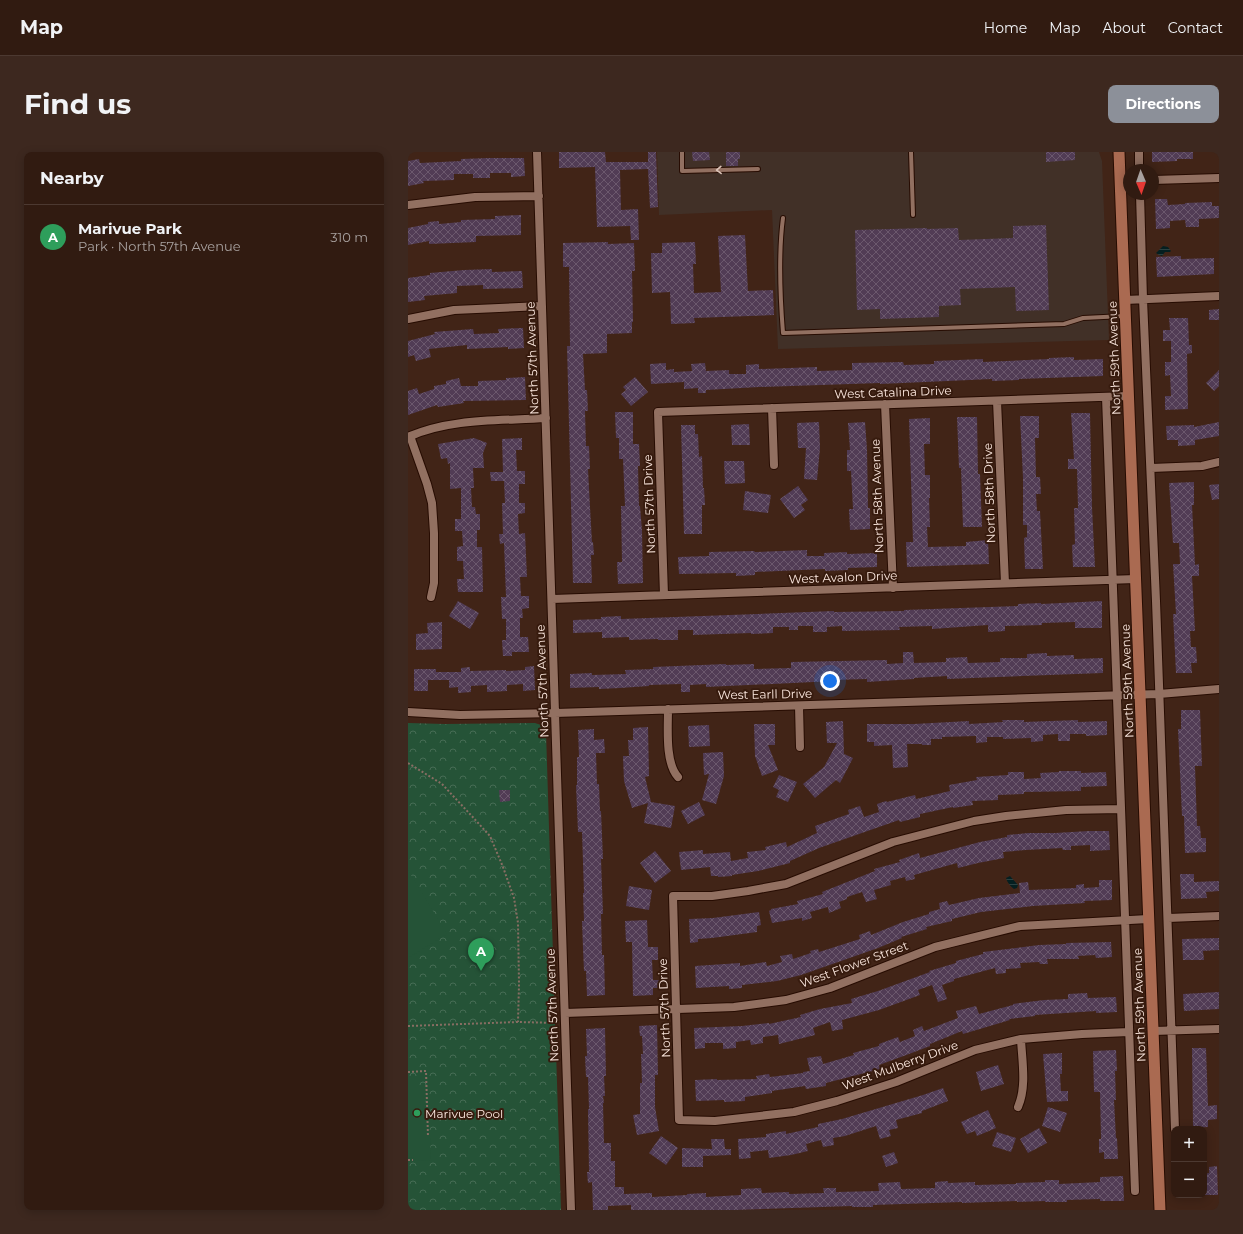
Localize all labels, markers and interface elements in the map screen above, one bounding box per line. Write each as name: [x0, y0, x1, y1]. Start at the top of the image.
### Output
text: Map: [20, 16, 63, 39]
text: Home: [984, 19, 1027, 37]
text: Map: [1049, 19, 1080, 37]
text: About: [1102, 19, 1146, 37]
text: Contact: [1168, 19, 1223, 37]
button: Directions: [1108, 85, 1219, 123]
text: Find us: [24, 87, 131, 121]
north arrow: [1123, 164, 1159, 200]
one-way arrow: [716, 166, 722, 174]
text: Nearby: [40, 168, 104, 188]
text: Marivue Park: [78, 219, 182, 238]
text: A: [48, 229, 58, 245]
text: 310 m: [330, 229, 368, 245]
text: Park · North 57th Avenue: [78, 238, 241, 254]
street label: North 57th Avenue: [523, 301, 541, 415]
street label: North 59th Avenue: [1105, 301, 1123, 415]
street label: West Catalina Drive: [834, 382, 952, 402]
street label: North 58th Avenue: [868, 439, 886, 553]
street label: North 58th Drive: [980, 443, 998, 543]
street label: North 57th Drive: [640, 454, 658, 554]
street label: West Avalon Drive: [788, 568, 898, 586]
street label: North 57th Avenue: [533, 624, 551, 738]
street label: North 59th Avenue: [1118, 624, 1136, 738]
your location: [820, 671, 840, 691]
street label: West Earll Drive: [718, 686, 812, 702]
street label: West Flower Street: [798, 937, 910, 991]
pin: A: [468, 938, 494, 971]
street label: North 57th Avenue: [543, 948, 561, 1062]
street label: North 59th Avenue: [1130, 948, 1148, 1062]
street label: North 57th Drive: [655, 958, 673, 1058]
street label: West Mulberry Drive: [840, 1037, 960, 1093]
place label: Marivue Pool: [425, 1106, 503, 1121]
marker: Marivue Pool: [412, 1108, 422, 1118]
map controls: [1171, 1126, 1207, 1198]
button: +: [1171, 1126, 1207, 1162]
button: −: [1171, 1162, 1207, 1198]

